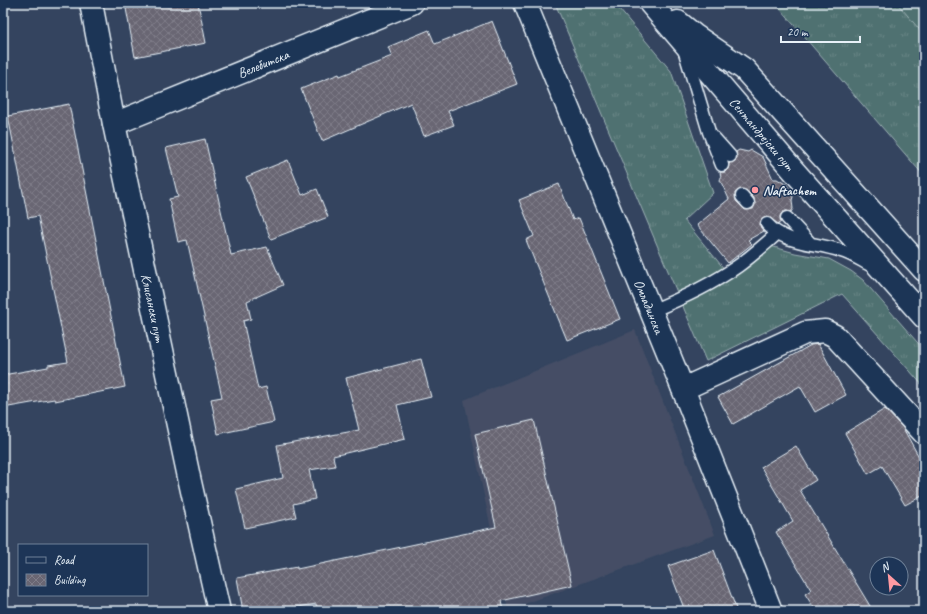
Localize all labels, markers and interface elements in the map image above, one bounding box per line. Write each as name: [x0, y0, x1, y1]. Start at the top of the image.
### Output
scale bar: [781, 18, 860, 44]
text: 20 m: [787, 24, 809, 40]
street label: Велебитска: [235, 45, 292, 81]
street label: Сентандрејски пут: [726, 94, 798, 174]
place label: Naftachem: [763, 182, 817, 199]
marker: Naftachem: [750, 185, 760, 195]
street label: Клисански пут: [138, 272, 169, 344]
street label: Омладинска: [631, 277, 668, 337]
legend: [18, 544, 148, 596]
text: Road: [54, 552, 76, 568]
north arrow: [869, 556, 909, 596]
text: N: [878, 558, 893, 575]
text: Building: [54, 572, 86, 588]

